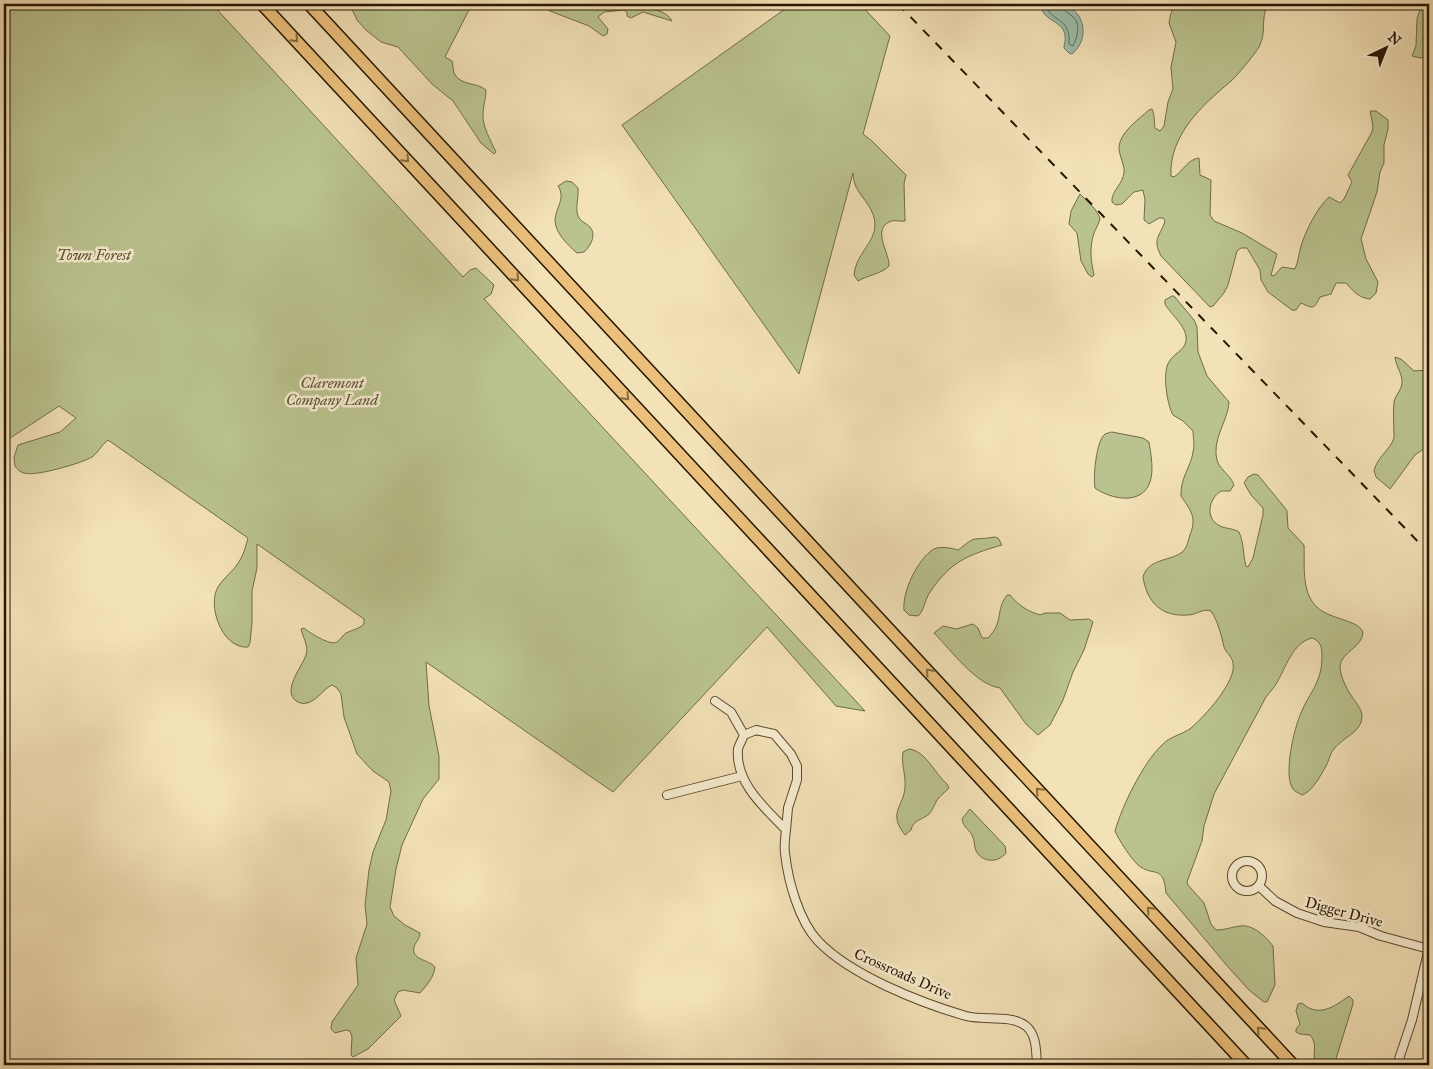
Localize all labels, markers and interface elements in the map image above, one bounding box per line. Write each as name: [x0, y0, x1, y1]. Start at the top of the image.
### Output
north arrow: [1360, 22, 1410, 72]
text: N: [1384, 29, 1405, 49]
one-way arrow: [289, 34, 298, 43]
one-way arrow: [400, 153, 409, 162]
park label: Town Forest: [57, 246, 132, 264]
one-way arrow: [510, 272, 519, 281]
park label: Claremont Company Land: [286, 374, 379, 410]
one-way arrow: [620, 392, 629, 401]
one-way arrow: [925, 669, 934, 678]
one-way arrow: [1036, 788, 1045, 797]
street label: Digger Drive: [1303, 893, 1385, 931]
one-way arrow: [1147, 907, 1156, 916]
street label: Crossroads Drive: [851, 944, 955, 1004]
one-way arrow: [1257, 1026, 1266, 1035]

